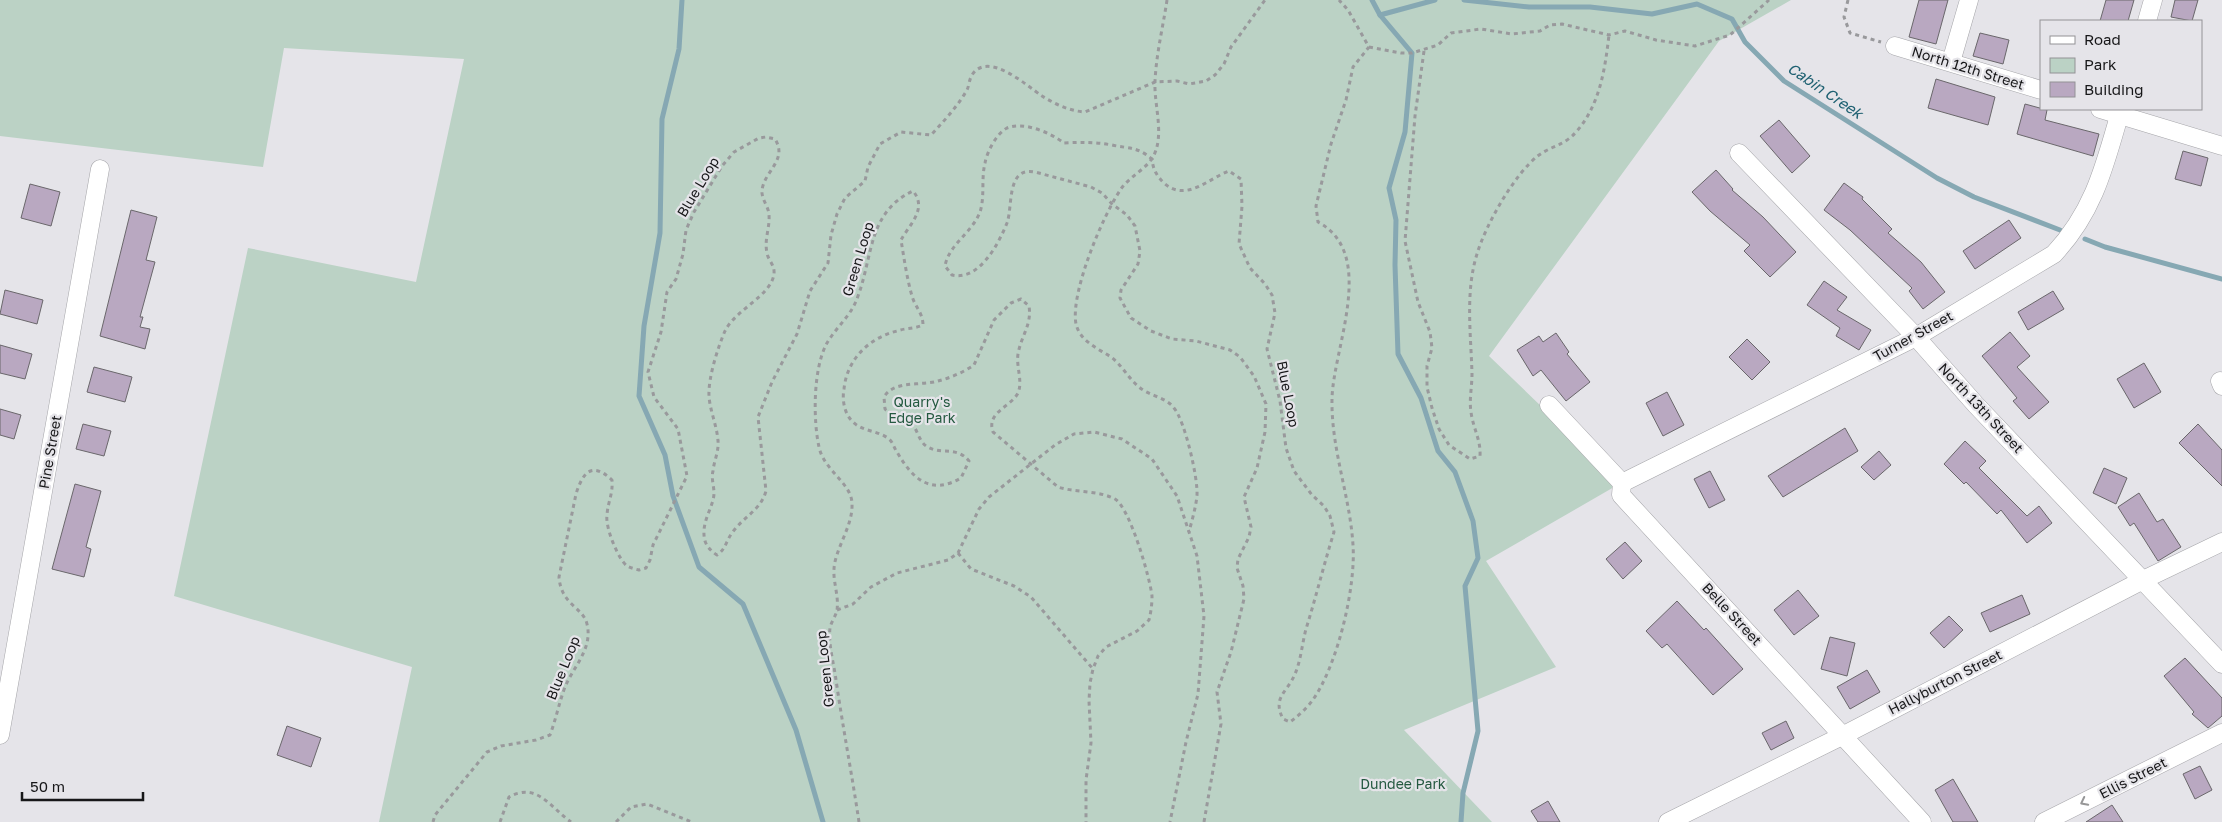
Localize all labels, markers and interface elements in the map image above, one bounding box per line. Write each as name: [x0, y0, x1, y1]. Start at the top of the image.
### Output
legend: [2040, 20, 2202, 110]
text: Road: [2084, 30, 2121, 48]
street label: North 12th Street: [1910, 42, 2026, 93]
text: Park: [2084, 55, 2117, 73]
water label: Cabin Creek: [1785, 58, 1868, 123]
text: Building: [2084, 80, 2144, 98]
street label: Blue Loop: [673, 154, 722, 220]
street label: Green Loop: [838, 220, 877, 298]
street label: Turner Street: [1870, 307, 1956, 364]
street label: Blue Loop: [1274, 359, 1303, 429]
street label: North 13th Street: [1935, 359, 2027, 456]
park label: Quarry's Edge Park: [888, 393, 956, 426]
street label: Pine Street: [35, 414, 64, 490]
street label: Belle Street: [1699, 579, 1766, 648]
street label: Green Loop: [812, 630, 837, 708]
street label: Blue Loop: [542, 633, 583, 702]
street label: Hallyburton Street: [1885, 646, 2005, 718]
street label: Ellis Street: [2096, 753, 2169, 802]
scale bar: [22, 770, 144, 802]
park label: Dundee Park: [1360, 775, 1446, 792]
text: 50 m: [30, 777, 65, 795]
one-way arrow: [2081, 796, 2090, 806]

